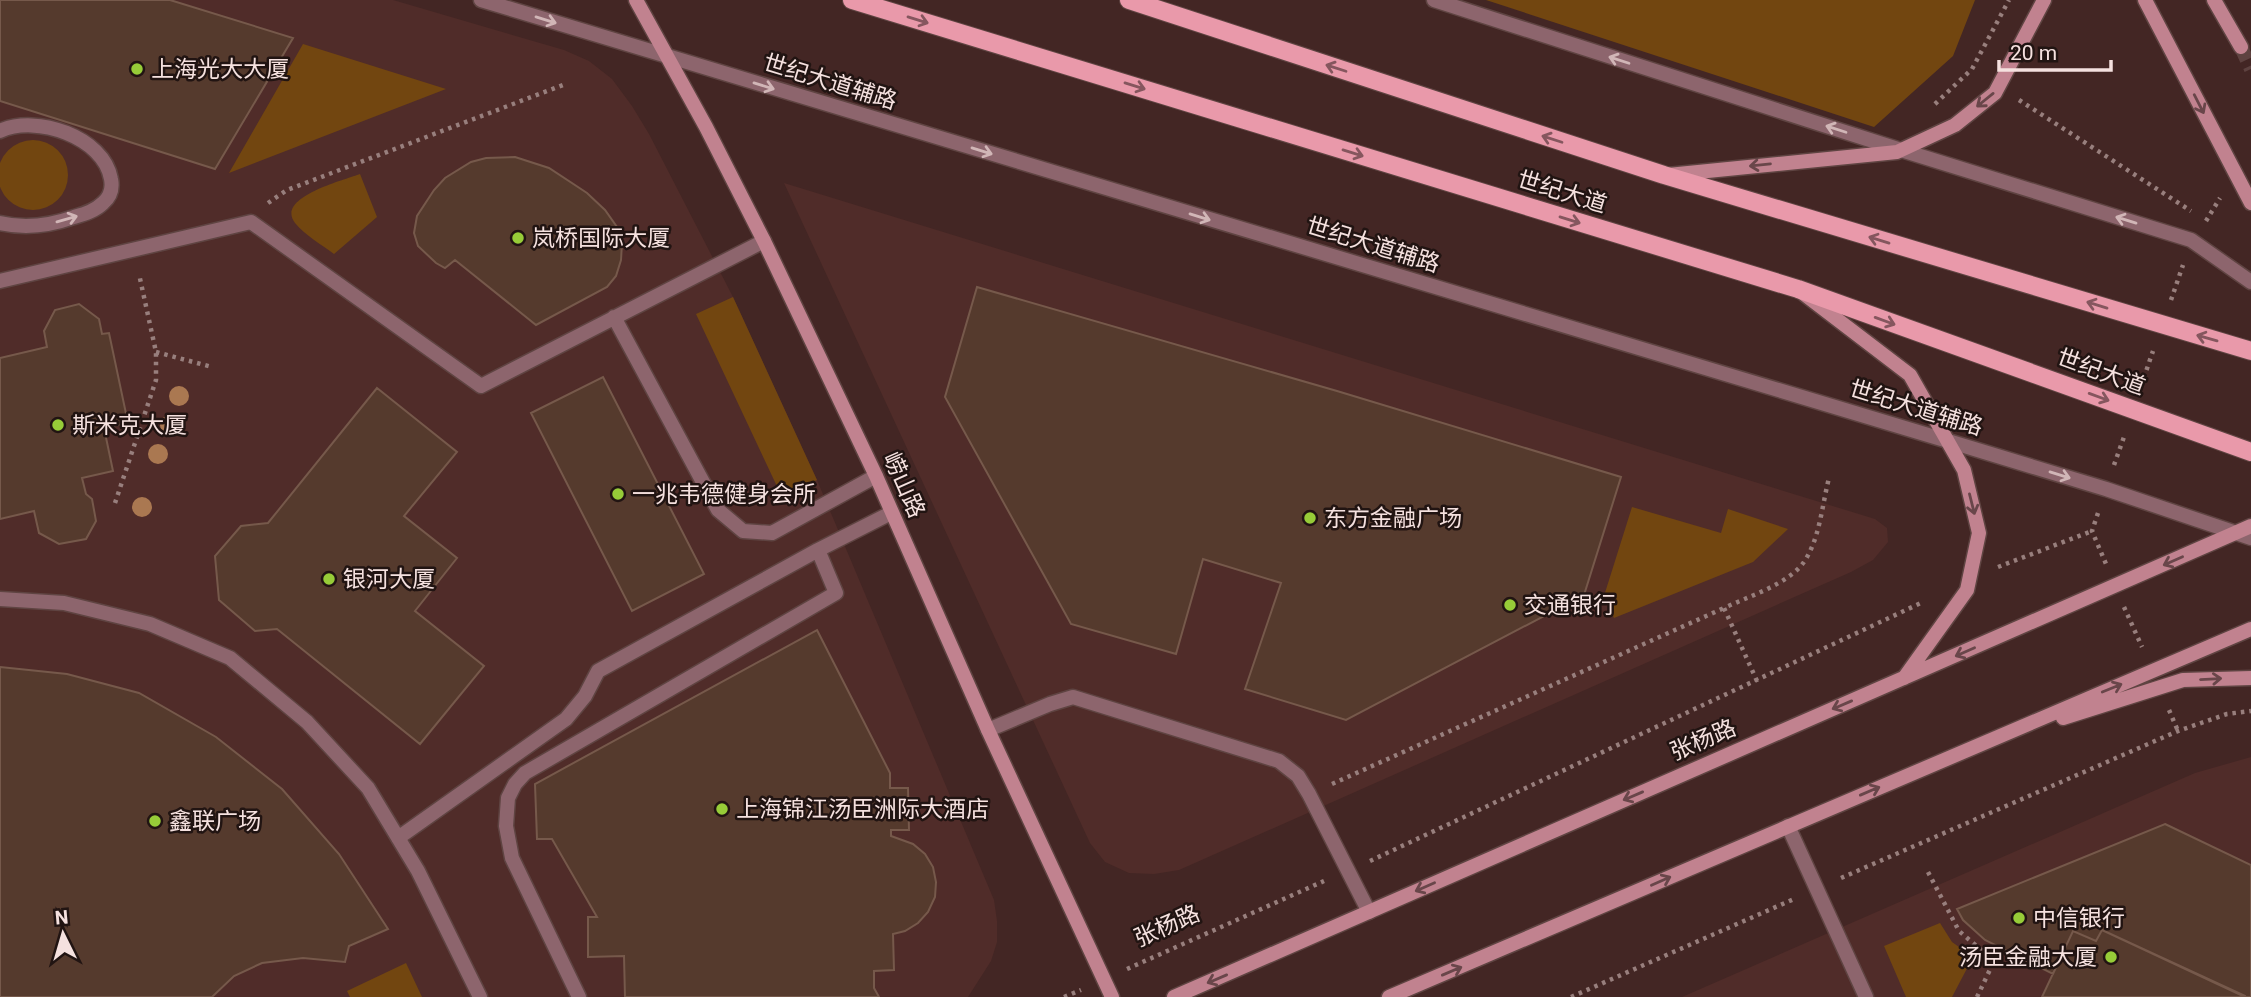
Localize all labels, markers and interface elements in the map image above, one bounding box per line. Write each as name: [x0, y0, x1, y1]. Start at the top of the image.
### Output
one-way arrow: [535, 14, 557, 27]
one-way arrow: [906, 14, 928, 27]
scale bar: [1999, 28, 2111, 72]
text: 20 m: [2010, 41, 2057, 65]
street label: 世纪大道辅路: [760, 49, 900, 115]
one-way arrow: [1608, 52, 1630, 65]
place label: 上海光大大厦: [151, 56, 289, 83]
marker: 上海光大大厦: [129, 61, 145, 77]
one-way arrow: [1326, 61, 1348, 73]
one-way arrow: [752, 80, 774, 93]
one-way arrow: [1124, 81, 1146, 94]
one-way arrow: [1977, 93, 1995, 108]
one-way arrow: [2192, 93, 2206, 114]
one-way arrow: [1825, 122, 1847, 134]
one-way arrow: [1542, 131, 1564, 144]
one-way arrow: [970, 146, 992, 159]
one-way arrow: [1341, 148, 1363, 160]
one-way arrow: [1749, 159, 1772, 172]
street label: 世纪大道: [1514, 166, 1610, 218]
one-way arrow: [1188, 211, 1210, 224]
one-way arrow: [55, 212, 78, 225]
street label: 世纪大道辅路: [1303, 212, 1443, 278]
one-way arrow: [2115, 212, 2137, 225]
one-way arrow: [1559, 214, 1581, 227]
place label: 岚桥国际大厦: [532, 225, 670, 252]
marker: 岚桥国际大厦: [510, 230, 526, 246]
one-way arrow: [1868, 232, 1890, 245]
one-way arrow: [2086, 298, 2108, 311]
one-way arrow: [1874, 315, 1895, 328]
one-way arrow: [2196, 331, 2218, 344]
street label: 世纪大道: [2053, 344, 2149, 400]
street label: 世纪大道辅路: [1846, 375, 1986, 441]
one-way arrow: [2088, 392, 2110, 404]
place label: 斯米克大厦: [72, 412, 187, 439]
marker: 斯米克大厦: [50, 417, 66, 433]
street label: 崂山路: [878, 448, 930, 522]
one-way arrow: [2049, 470, 2071, 483]
place label: 一兆韦德健身会所: [632, 481, 816, 508]
marker: 一兆韦德健身会所: [610, 486, 626, 502]
one-way arrow: [1966, 492, 1979, 515]
place label: 东方金融广场: [1324, 505, 1462, 532]
marker: 东方金融广场: [1302, 510, 1318, 526]
one-way arrow: [2163, 555, 2184, 568]
place label: 银河大厦: [343, 566, 435, 593]
marker: 银河大厦: [321, 571, 337, 587]
place label: 交通银行: [1524, 592, 1616, 619]
marker: 交通银行: [1502, 597, 1518, 613]
one-way arrow: [1954, 646, 1976, 659]
one-way arrow: [2200, 672, 2222, 685]
one-way arrow: [2101, 681, 2122, 694]
one-way arrow: [1831, 699, 1853, 712]
street label: 张杨路: [1666, 714, 1740, 766]
one-way arrow: [1858, 784, 1880, 797]
one-way arrow: [1623, 790, 1644, 803]
place label: 上海锦江汤臣洲际大酒店: [736, 796, 989, 823]
marker: 上海锦江汤臣洲际大酒店: [714, 801, 730, 817]
place label: 鑫联广场: [169, 808, 261, 835]
marker: 鑫联广场: [147, 813, 163, 829]
one-way arrow: [1650, 874, 1671, 887]
one-way arrow: [1415, 881, 1436, 894]
north arrow: [28, 899, 98, 969]
street label: 张杨路: [1130, 900, 1204, 952]
place label: 中信银行: [2033, 905, 2125, 932]
text: N: [54, 906, 69, 930]
marker: 中信银行: [2011, 910, 2027, 926]
place label: 汤臣金融大厦: [1959, 944, 2097, 971]
marker: 汤臣金融大厦: [2103, 949, 2119, 965]
one-way arrow: [1440, 963, 1462, 976]
one-way arrow: [1206, 973, 1228, 986]

